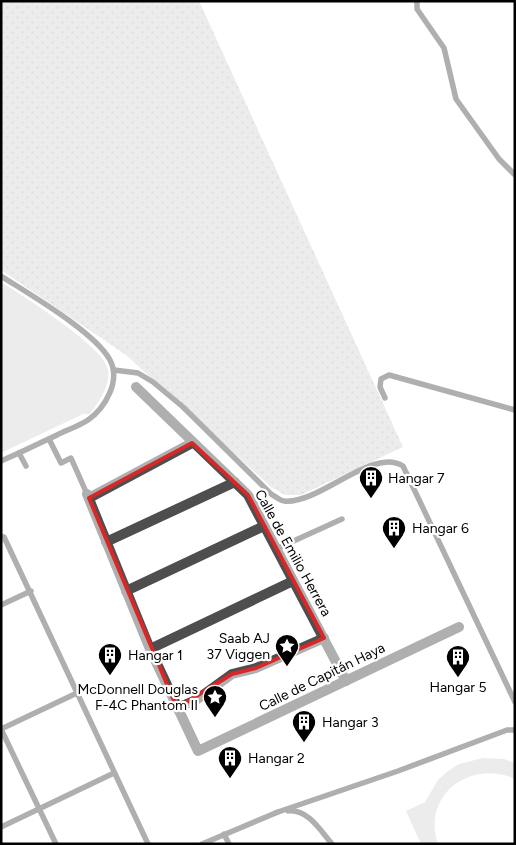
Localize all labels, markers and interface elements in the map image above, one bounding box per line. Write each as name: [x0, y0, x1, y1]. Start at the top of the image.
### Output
building icon: Hangar 7: [358, 465, 384, 499]
place label: Hangar 7: [388, 470, 445, 487]
street label: Calle de Emilio Herrera: [251, 487, 335, 619]
building icon: Hangar 6: [381, 515, 407, 549]
place label: Hangar 6: [412, 520, 469, 537]
place label: Saab AJ 37 Viggen: [207, 630, 270, 663]
place icon: Saab AJ 37 Viggen: [274, 633, 300, 667]
street label: Calle de Capitán Haya: [256, 639, 388, 715]
building icon: Hangar 1: [97, 642, 123, 676]
building icon: Hangar 5: [445, 644, 471, 678]
place label: Hangar 1: [128, 647, 183, 664]
place label: Hangar 5: [429, 679, 487, 696]
place label: McDonnell Douglas F-4C Phantom II: [77, 681, 198, 714]
place icon: McDonnell Douglas F-4C Phantom II: [202, 684, 228, 718]
building icon: Hangar 3: [291, 709, 317, 743]
place label: Hangar 3: [322, 714, 379, 731]
building icon: Hangar 2: [217, 745, 243, 779]
place label: Hangar 2: [248, 750, 305, 767]

